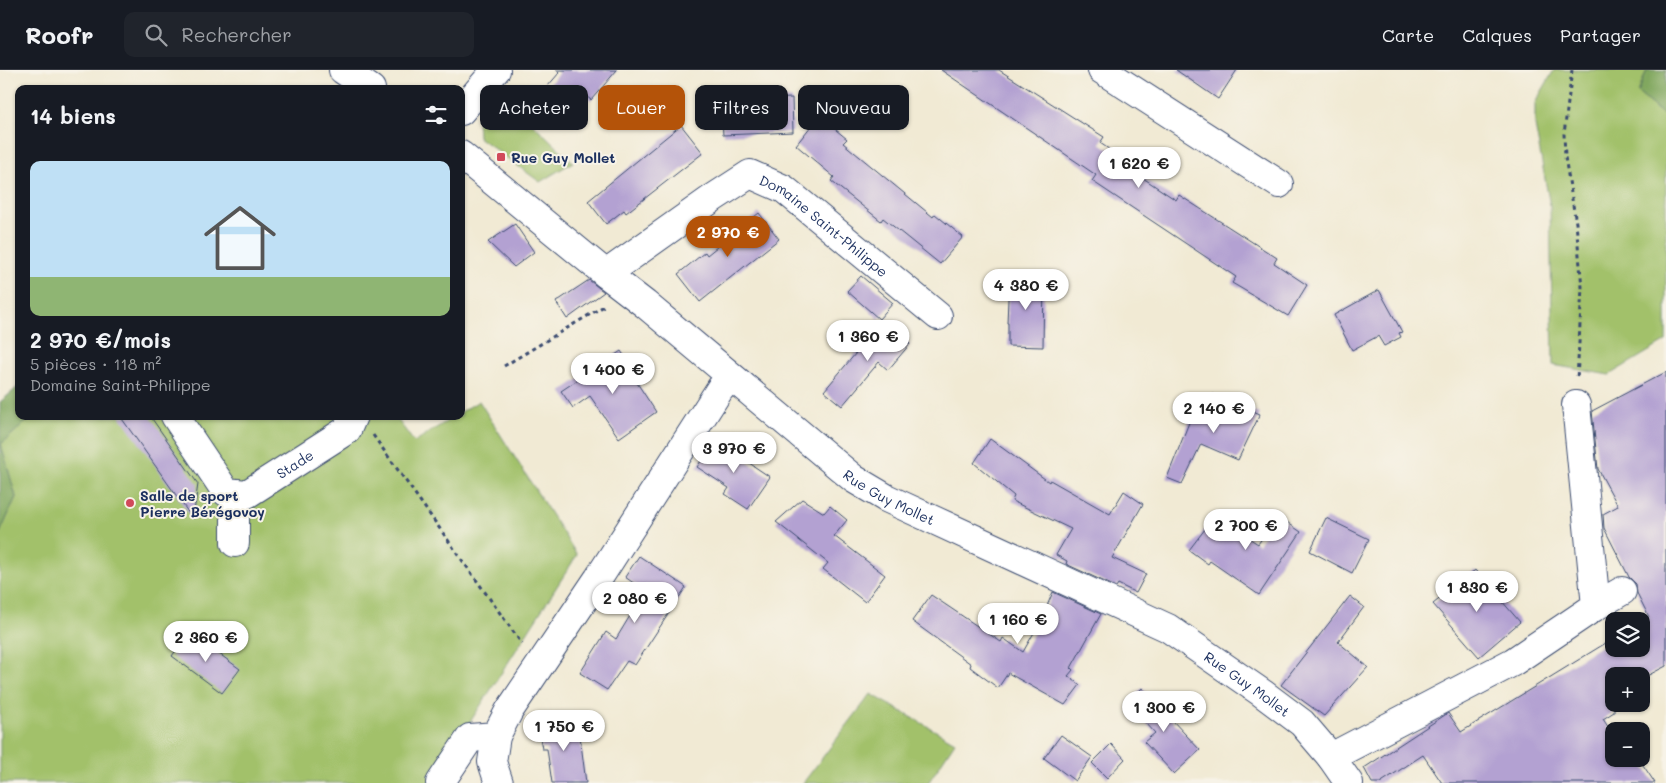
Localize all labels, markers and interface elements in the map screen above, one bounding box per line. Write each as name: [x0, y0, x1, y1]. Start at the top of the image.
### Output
search box: [124, 12, 474, 57]
text: Roofr: [25, 19, 94, 50]
icon: search: [142, 21, 170, 49]
text: Rechercher: [182, 22, 292, 47]
text: Carte: [1382, 23, 1434, 47]
text: Calques: [1462, 23, 1532, 47]
text: Partager: [1560, 23, 1641, 47]
chip: Acheter: [480, 85, 588, 130]
chip: Louer: [598, 85, 685, 130]
chip: Filtres: [695, 85, 788, 130]
chip: Nouveau: [798, 85, 909, 130]
icon: filters: [422, 101, 450, 129]
text: 14 biens: [30, 102, 116, 129]
pin: 1 620 €: [1093, 146, 1185, 189]
place label: Rue Guy Mollet: [511, 148, 615, 167]
marker: Rue Guy Mollet: [495, 151, 507, 163]
text: 1 620 €: [1109, 152, 1169, 173]
street label: Domaine Saint-Philippe: [757, 170, 892, 281]
icon: home: [195, 193, 285, 283]
pin: 2 970 €: [682, 216, 774, 258]
text: 2 970 €: [697, 221, 759, 242]
pin: 4 380 €: [980, 268, 1072, 311]
text: 4 380 €: [994, 274, 1058, 295]
pin: 1 360 €: [822, 320, 914, 362]
text: 1 360 €: [837, 325, 899, 346]
text: 2 970 €/mois: [30, 326, 171, 353]
pin: 1 400 €: [567, 352, 659, 395]
text: 5 pièces · 118 m²: [30, 353, 161, 374]
text: 1 400 €: [582, 358, 644, 379]
text: Domaine Saint-Philippe: [30, 374, 211, 395]
pin: 2 140 €: [1168, 392, 1260, 434]
text: 2 140 €: [1184, 397, 1244, 418]
pin: 3 970 €: [688, 432, 780, 474]
text: 3 970 €: [703, 437, 765, 458]
street label: Stade: [272, 445, 317, 482]
street label: Rue Guy Mollet: [840, 465, 938, 529]
place label: Salle de sport Pierre Bérégovoy: [140, 486, 265, 521]
marker: Salle de sport Pierre Bérégovoy: [124, 497, 136, 509]
pin: 2 700 €: [1200, 508, 1292, 551]
text: 2 700 €: [1215, 514, 1277, 535]
pin: 1 830 €: [1431, 570, 1523, 613]
text: 1 830 €: [1446, 576, 1508, 597]
pin: 2 080 €: [589, 582, 681, 624]
text: 2 080 €: [603, 587, 667, 608]
pin: 1 160 €: [972, 602, 1064, 645]
text: 1 160 €: [989, 608, 1047, 629]
map controls: [1605, 612, 1650, 767]
button: layers: [1605, 612, 1650, 657]
pin: 2 360 €: [160, 620, 252, 663]
text: 2 360 €: [174, 626, 238, 647]
street label: Rue Guy Mollet: [1201, 647, 1294, 720]
button: +: [1605, 667, 1650, 712]
pin: 1 300 €: [1118, 690, 1210, 733]
text: 1 300 €: [1133, 696, 1195, 717]
pin: 1 750 €: [518, 710, 610, 752]
text: 1 750 €: [534, 715, 594, 736]
button: −: [1605, 722, 1650, 767]

